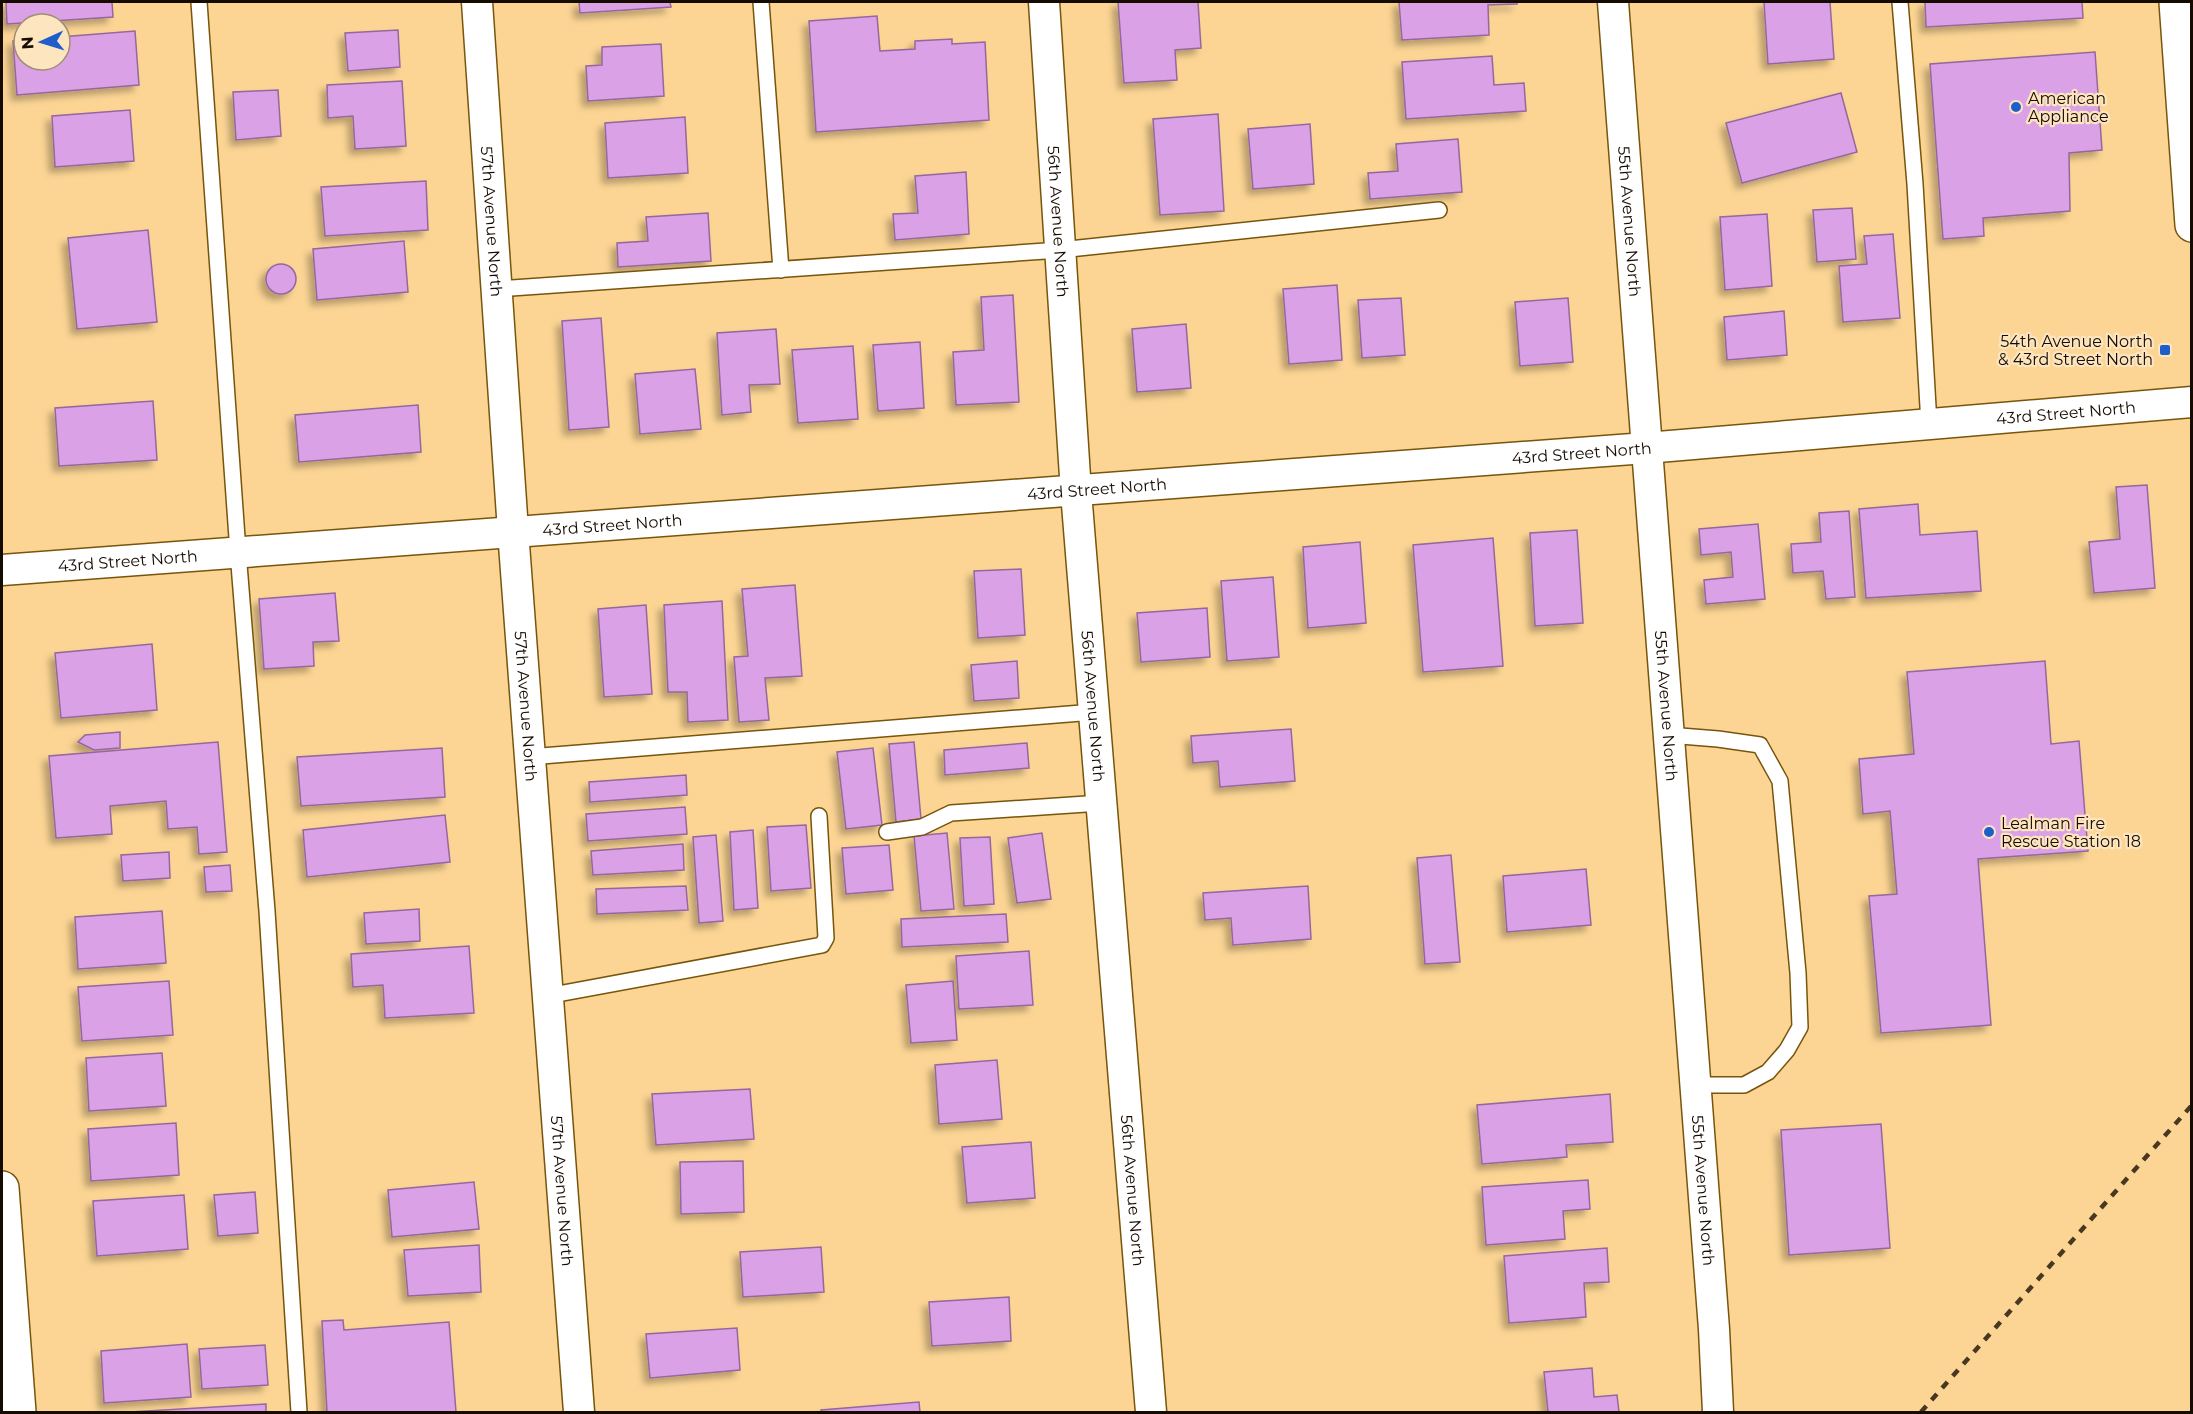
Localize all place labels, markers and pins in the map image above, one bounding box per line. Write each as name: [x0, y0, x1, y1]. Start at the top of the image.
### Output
place label: American Appliance: [2028, 89, 2109, 126]
marker: American Appliance: [2009, 100, 2023, 114]
place label: 54th Avenue North & 43rd Street North: [1998, 332, 2153, 369]
marker: 54th Avenue North & 43rd Street North: [2158, 343, 2172, 357]
place label: Lealman Fire Rescue Station 18: [2001, 814, 2141, 851]
marker: Lealman Fire Rescue Station 18: [1982, 825, 1996, 839]

